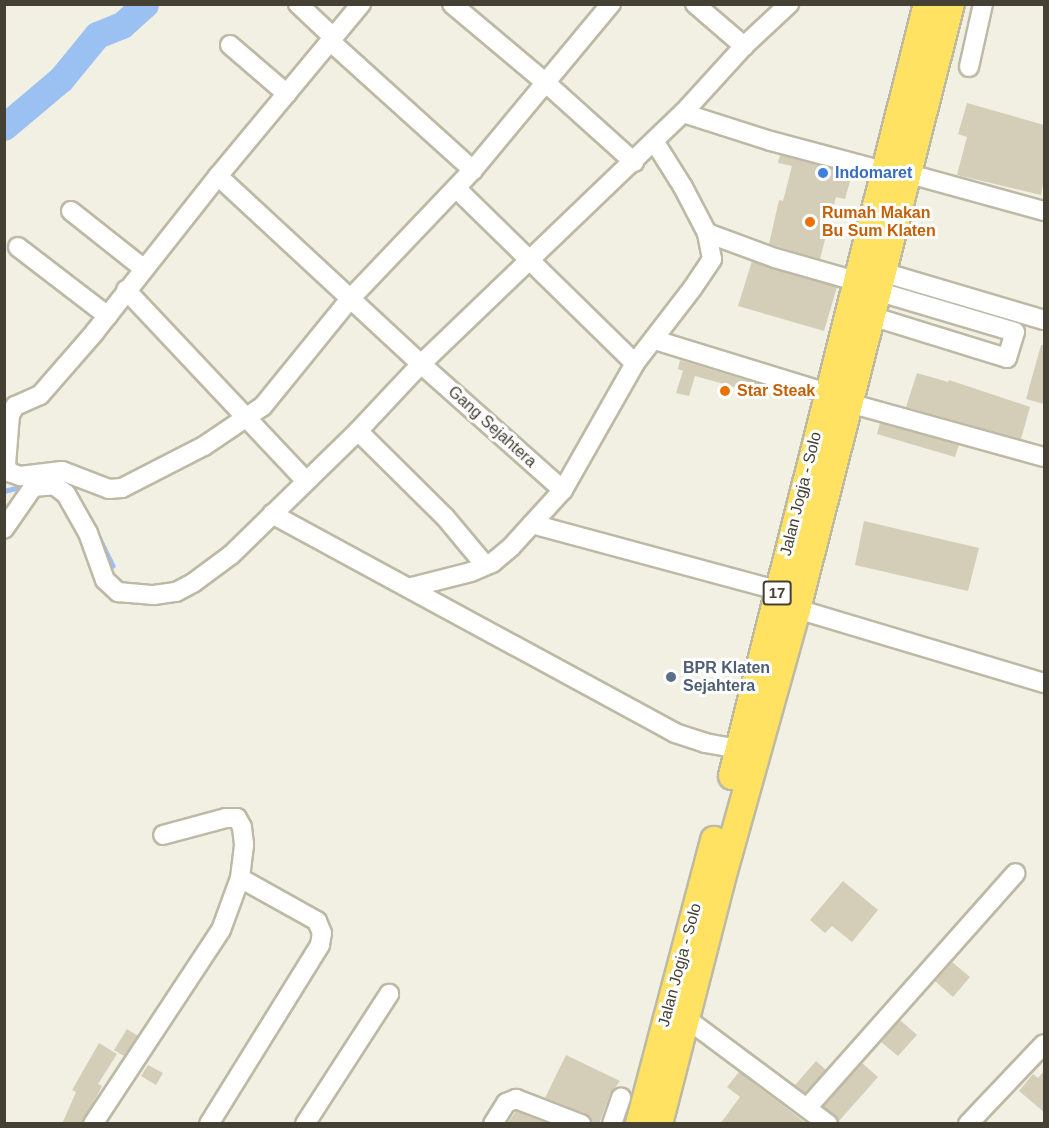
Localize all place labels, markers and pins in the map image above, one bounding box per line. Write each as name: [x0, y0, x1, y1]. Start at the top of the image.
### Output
place label: Indomaret: [835, 163, 912, 183]
marker: Indomaret: [816, 166, 830, 180]
place label: Rumah Makan Bu Sum Klaten: [822, 203, 936, 241]
marker: Rumah Makan Bu Sum Klaten: [803, 215, 817, 229]
place label: Star Steak: [737, 381, 815, 401]
marker: Star Steak: [718, 384, 732, 398]
place label: BPR Klaten Sejahtera: [683, 658, 770, 696]
marker: BPR Klaten Sejahtera: [664, 670, 678, 684]

